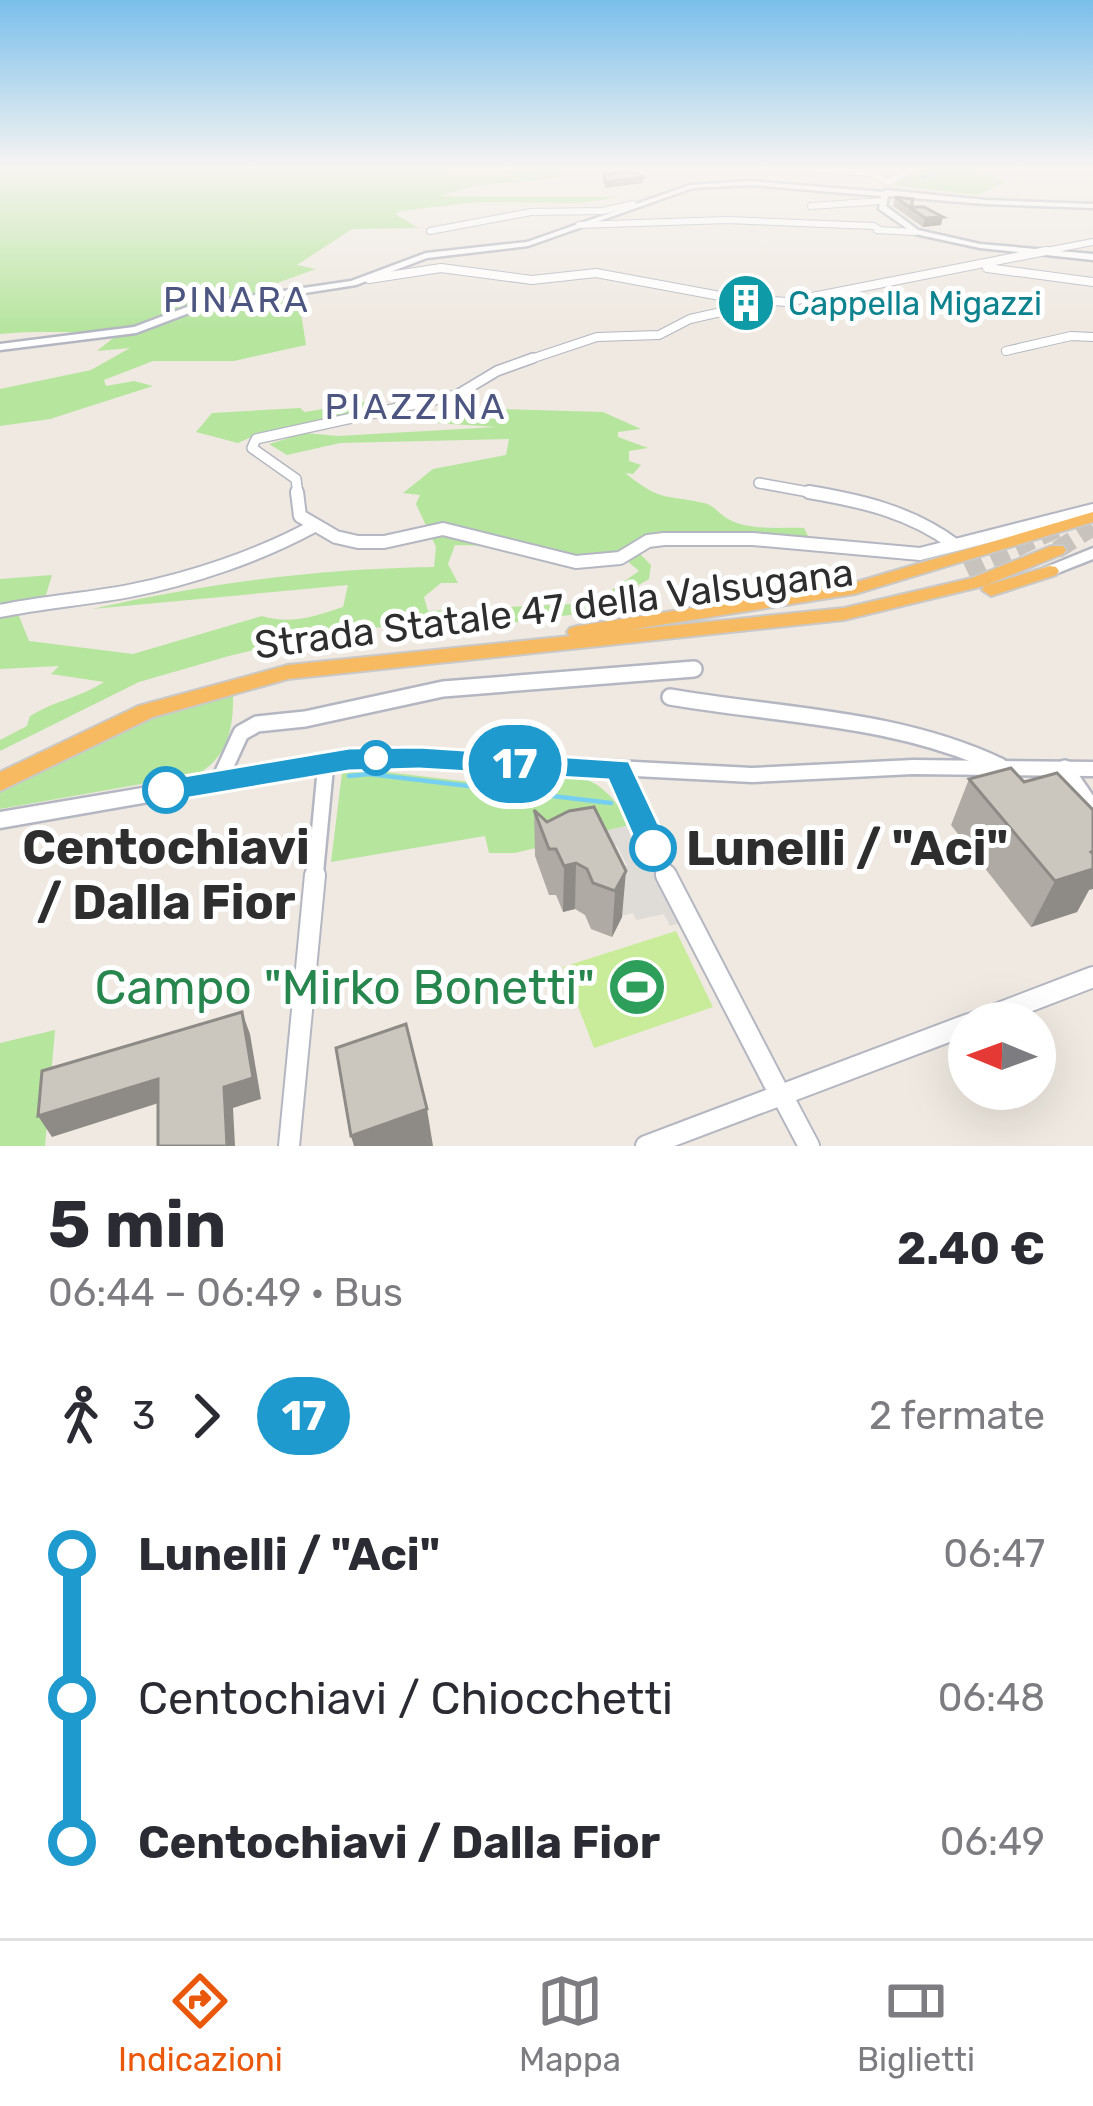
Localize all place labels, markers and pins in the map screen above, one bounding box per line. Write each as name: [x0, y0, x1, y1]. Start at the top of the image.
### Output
building icon: Cappella Migazzi: [715, 272, 777, 334]
place label: Cappella Migazzi: [788, 284, 1042, 323]
unlabelled marker: [360, 742, 392, 774]
marker: Centochiavi / Dalla Fior: [144, 768, 188, 812]
place label: Centochiavi / Dalla Fior: [22, 819, 310, 931]
place label: Lunelli / "Aci": [686, 820, 1008, 877]
marker: Lunelli / "Aci": [631, 826, 675, 870]
sports icon: Campo "Mirko Bonetti": [606, 956, 668, 1018]
place label: Campo "Mirko Bonetti": [95, 959, 595, 1016]

